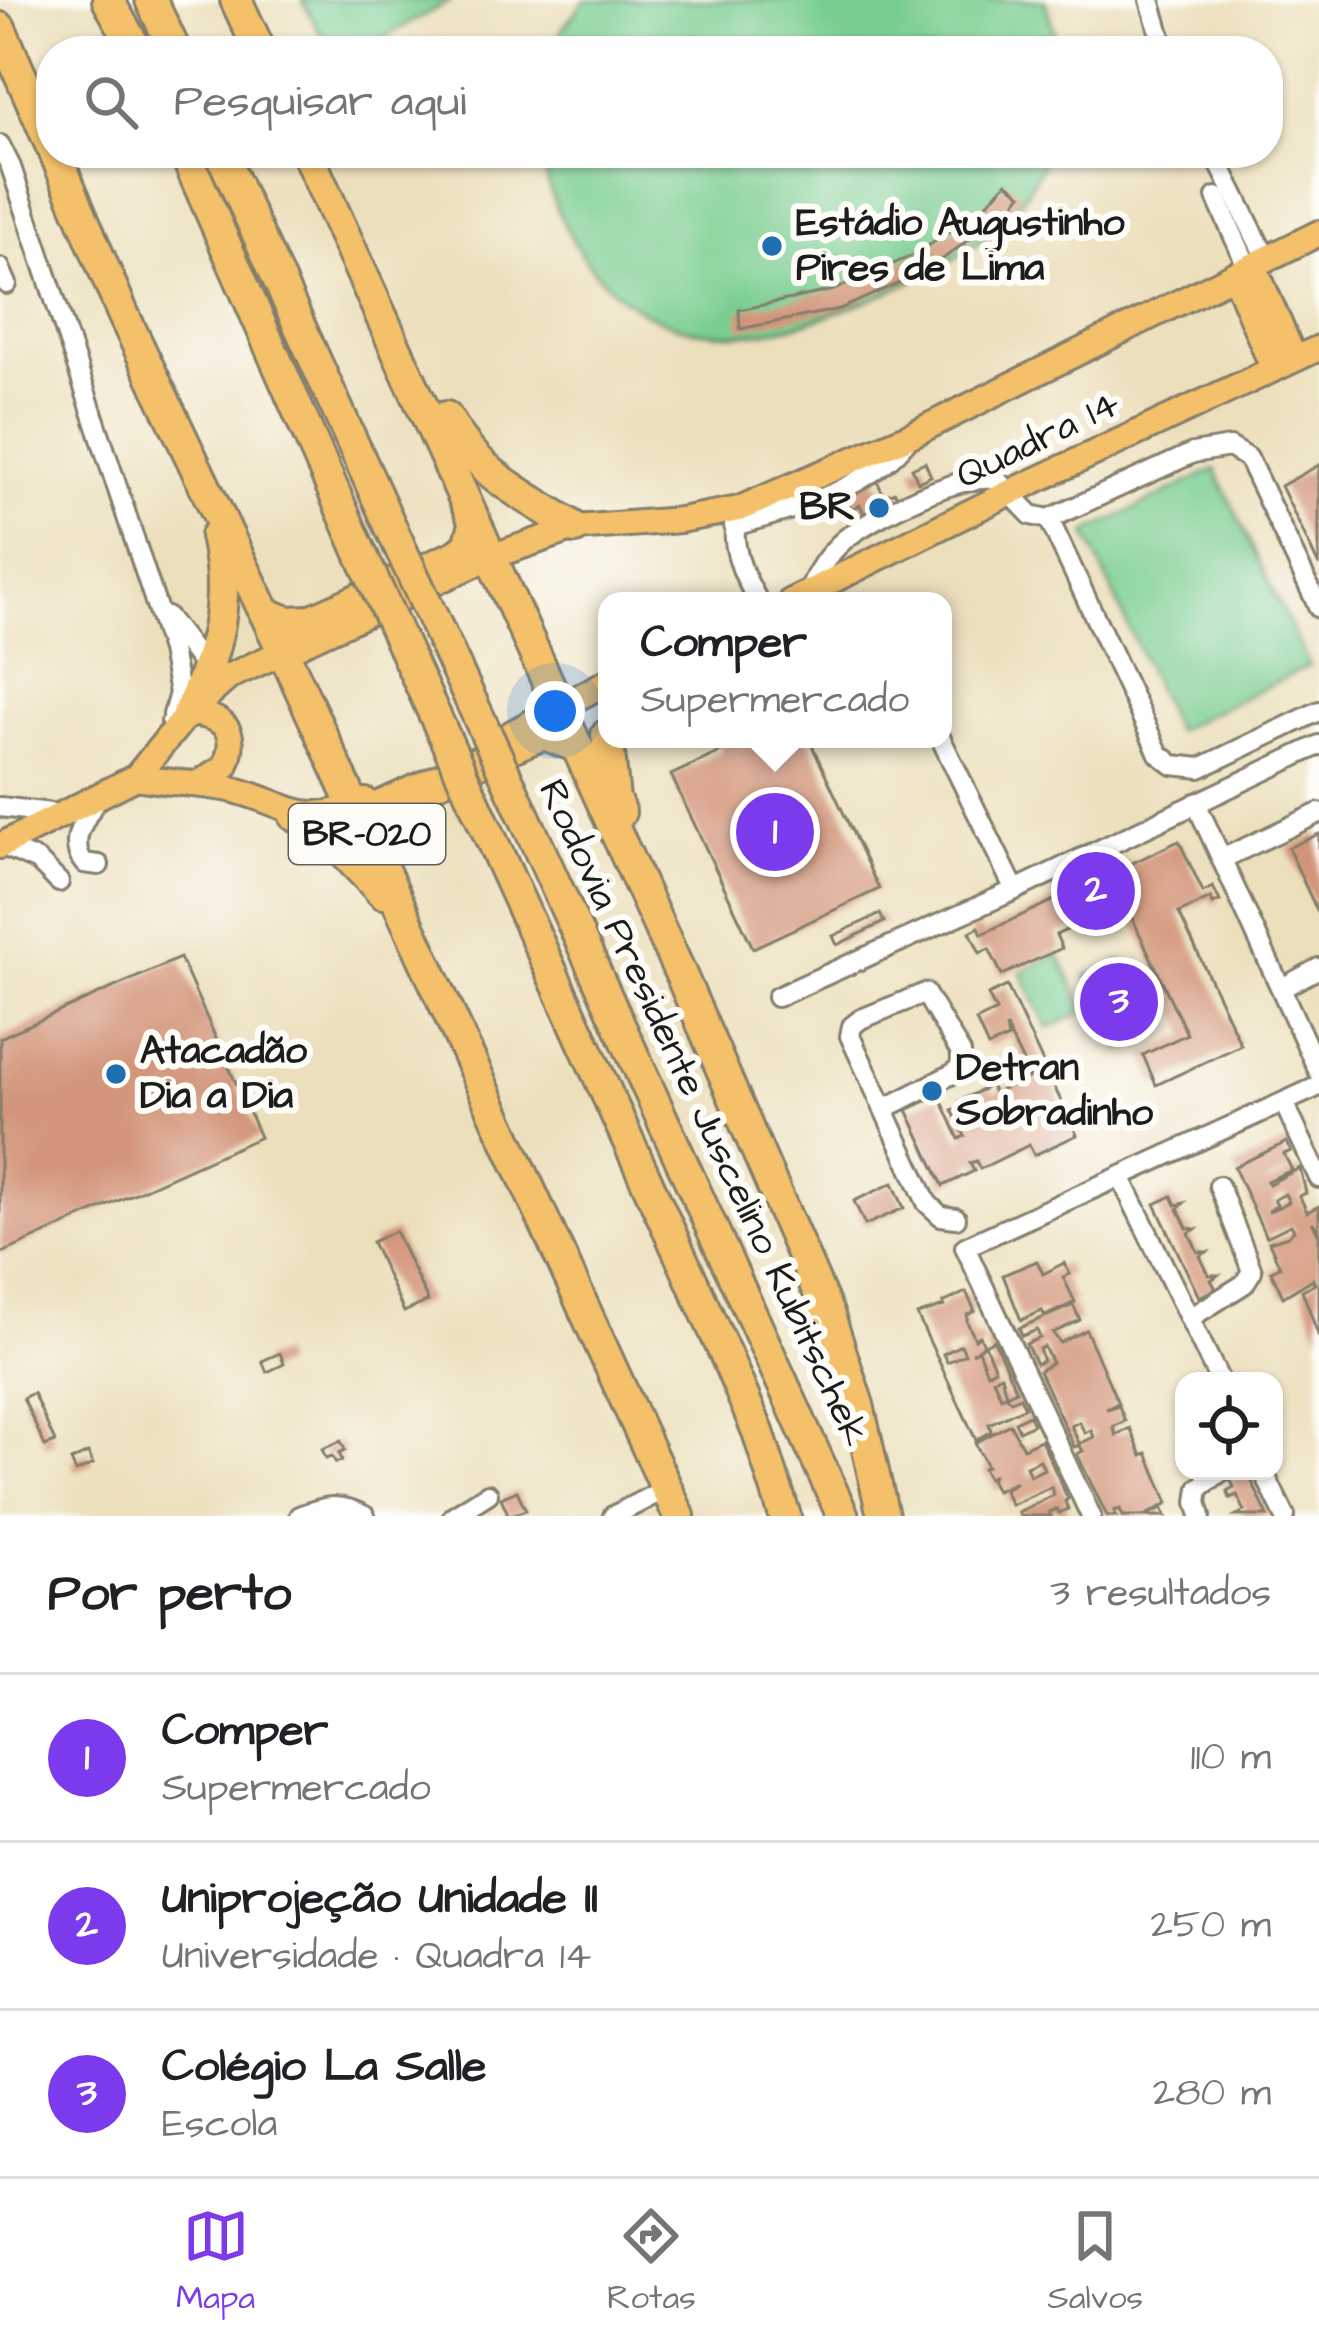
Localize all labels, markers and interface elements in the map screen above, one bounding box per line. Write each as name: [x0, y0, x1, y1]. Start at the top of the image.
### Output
search box: [36, 36, 1283, 168]
icon: search: [78, 69, 144, 135]
text: Pesquisar aqui: [174, 71, 466, 133]
place label: Estádio Augustinho Pires de Lima: [796, 197, 1124, 296]
marker: Estádio Augustinho Pires de Lima: [759, 233, 785, 259]
street label: Quadra 14: [947, 377, 1129, 503]
place label: BR: [799, 481, 855, 535]
marker: BR: [866, 495, 892, 521]
popup: [598, 592, 952, 748]
text: Comper: [641, 612, 807, 674]
text: Supermercado: [641, 674, 909, 728]
your location: [525, 681, 585, 741]
street label: Rodovia Presidente Juscelino Kubitschek: [524, 771, 882, 1455]
pin: 1: [736, 787, 814, 877]
road number: BR-020: [289, 804, 445, 864]
pin: 2: [1057, 846, 1135, 936]
pin: 3: [1080, 957, 1158, 1047]
place label: Atacadão Dia a Dia: [140, 1025, 307, 1124]
place label: Detran Sobradinho: [955, 1042, 1153, 1141]
marker: Atacadão Dia a Dia: [103, 1061, 129, 1087]
marker: Detran Sobradinho: [919, 1078, 945, 1104]
map controls: [1175, 1372, 1283, 1480]
button: locate: [1175, 1372, 1283, 1480]
text: Por perto: [48, 1559, 291, 1630]
text: 3 resultados: [1050, 1567, 1271, 1621]
text: Comper: [162, 1700, 328, 1762]
text: 1: [85, 1731, 90, 1785]
text: 110 m: [1190, 1731, 1271, 1785]
text: Supermercado: [162, 1762, 431, 1816]
text: Uniprojeção Unidade II: [162, 1868, 598, 1930]
text: 2: [76, 1899, 98, 1953]
text: 250 m: [1150, 1899, 1271, 1953]
text: Universidade · Quadra 14: [162, 1930, 591, 1984]
text: Colégio La Salle: [162, 2036, 486, 2098]
text: 3: [77, 2067, 97, 2121]
text: 280 m: [1153, 2067, 1271, 2121]
text: Escola: [162, 2098, 277, 2152]
tab: Mapa: [176, 2203, 255, 2321]
tab: Rotas: [607, 2203, 696, 2321]
tab: Salvos: [1048, 2203, 1143, 2321]

